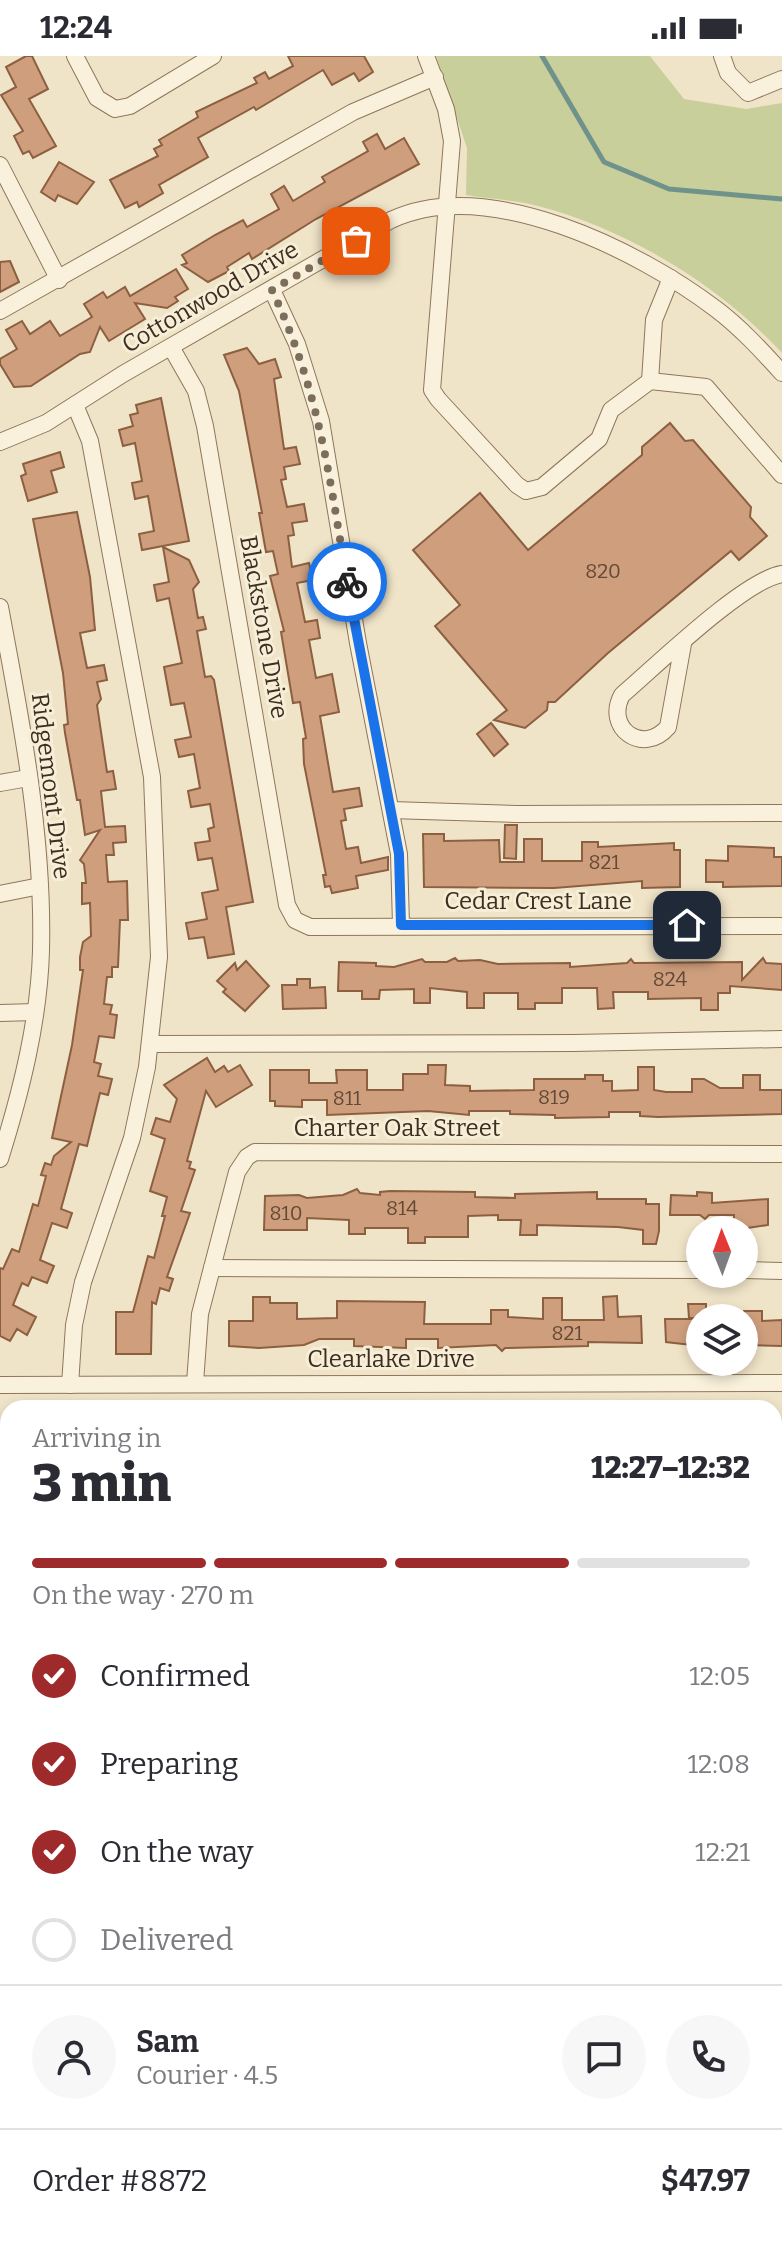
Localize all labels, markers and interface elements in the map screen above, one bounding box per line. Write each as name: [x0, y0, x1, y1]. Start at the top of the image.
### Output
text: 12:24: [40, 10, 112, 46]
pin: [322, 207, 390, 275]
icon: bag: [334, 219, 378, 263]
street label: Cottonwood Drive: [117, 235, 303, 359]
street label: Blackstone Drive: [234, 533, 294, 721]
courier: [307, 542, 387, 622]
house number: 820: [585, 559, 621, 583]
icon: bike: [325, 560, 369, 604]
street label: Ridgemont Drive: [26, 691, 76, 881]
house number: 821: [588, 850, 620, 874]
street label: Cedar Crest Lane: [444, 887, 632, 915]
pin: [653, 891, 721, 959]
icon: home: [665, 903, 709, 947]
house number: 824: [653, 967, 688, 991]
house number: 819: [538, 1085, 570, 1109]
house number: 811: [333, 1086, 361, 1110]
street label: Charter Oak Street: [293, 1114, 501, 1142]
house number: 814: [386, 1196, 418, 1220]
house number: 810: [270, 1201, 302, 1225]
north arrow: [686, 1216, 758, 1288]
map controls: [686, 1216, 758, 1376]
button: layers: [686, 1304, 758, 1376]
house number: 821: [551, 1321, 583, 1345]
street label: Clearlake Drive: [307, 1345, 475, 1373]
text: Arriving in: [32, 1423, 161, 1454]
text: 12:27–12:32: [591, 1450, 750, 1486]
text: 3 min: [32, 1452, 171, 1515]
text: On the way · 270 m: [32, 1580, 254, 1611]
icon: check: [32, 1654, 76, 1698]
text: Confirmed: [100, 1658, 250, 1694]
text: 12:05: [689, 1661, 750, 1692]
icon: check: [32, 1742, 76, 1786]
text: Preparing: [100, 1746, 238, 1782]
text: 12:08: [688, 1749, 750, 1780]
icon: check: [32, 1830, 76, 1874]
text: On the way: [100, 1834, 253, 1870]
text: 12:21: [695, 1837, 750, 1868]
text: Delivered: [100, 1922, 233, 1958]
button: person: [32, 2015, 116, 2099]
button: chat: [562, 2015, 646, 2099]
button: phone: [666, 2015, 750, 2099]
text: Sam: [136, 2024, 199, 2060]
text: Courier · 4.5: [136, 2060, 278, 2091]
text: Order #8872: [32, 2163, 207, 2199]
text: $47.97: [661, 2163, 750, 2199]

